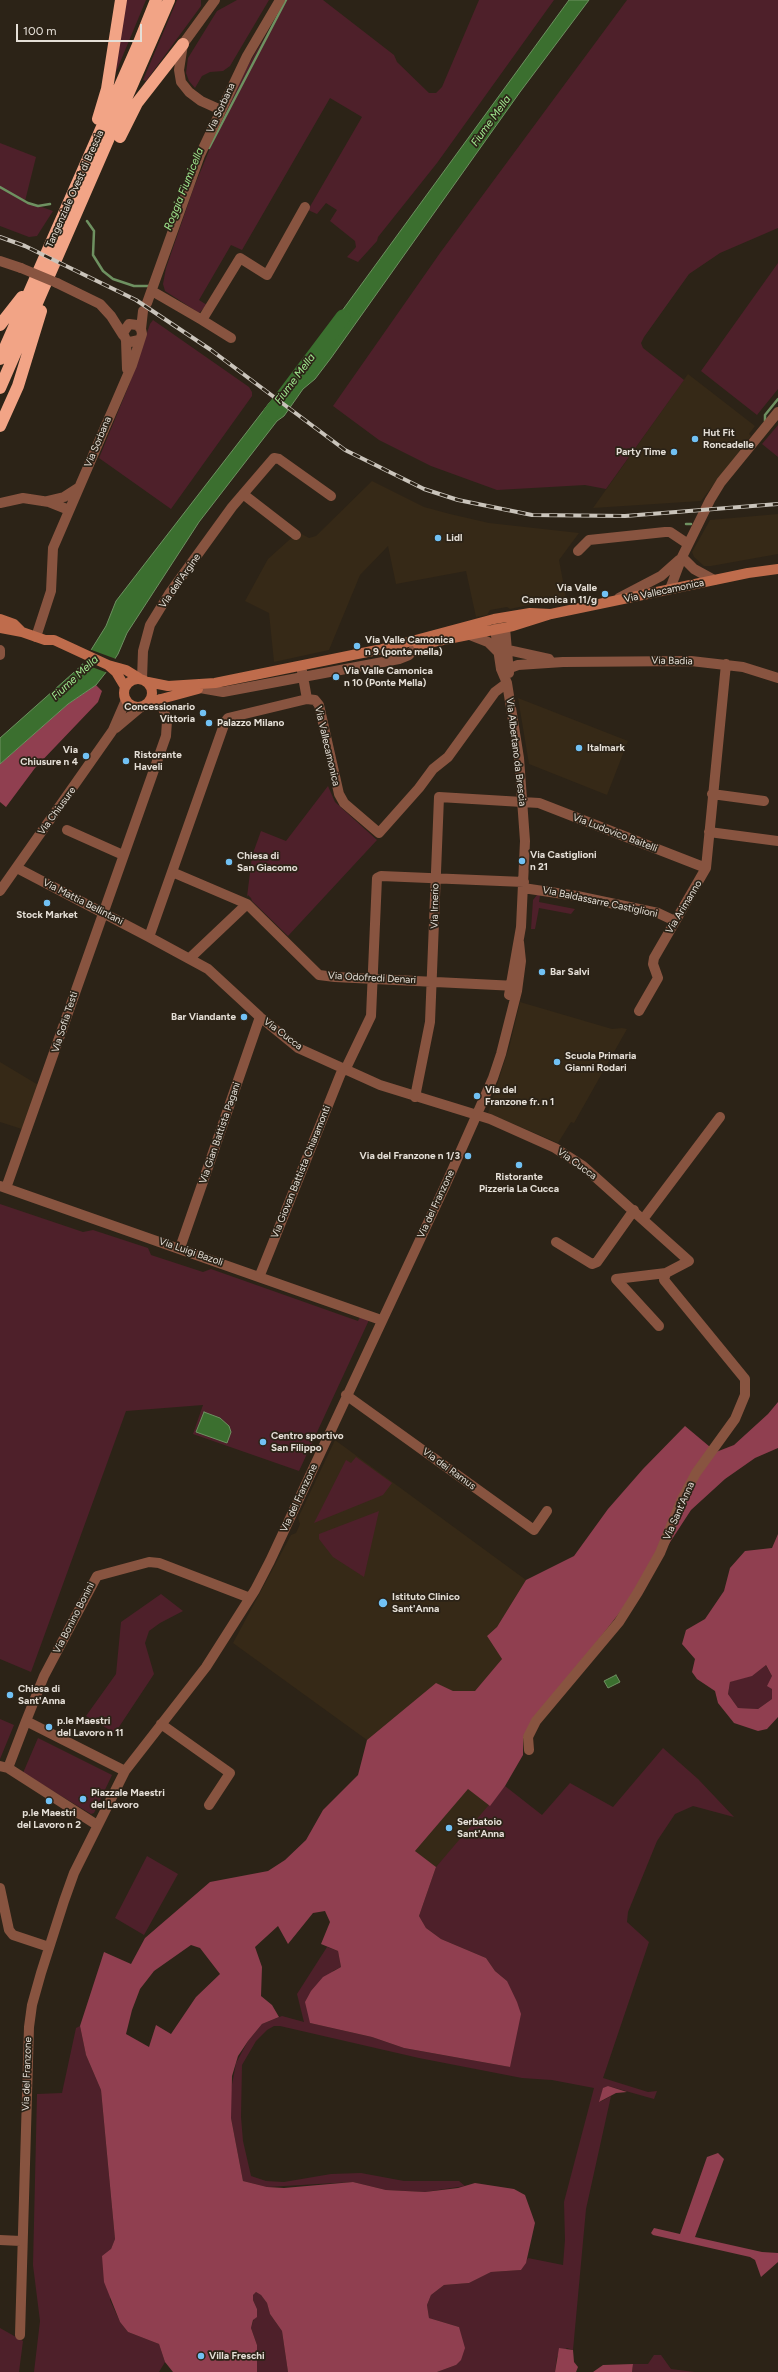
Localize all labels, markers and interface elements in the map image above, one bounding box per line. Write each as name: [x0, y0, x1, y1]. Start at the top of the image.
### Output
scale bar: [18, 16, 144, 42]
text: 100 m: [23, 24, 57, 38]
street label: Via Sorbana: [204, 81, 238, 135]
water label: Fiume Mella: [468, 93, 514, 149]
street label: Tangenziale Ovest di Brescia: [44, 128, 106, 250]
water label: Roggia Fiumicella: [161, 146, 207, 232]
water label: Fiume Mella: [272, 351, 318, 407]
street label: Via Sorbana: [82, 415, 114, 469]
place label: Hut Fit Roncadelle: [703, 427, 754, 450]
marker: Hut Fit Roncadelle: [690, 434, 700, 444]
place label: Party Time: [616, 446, 666, 458]
marker: Party Time: [669, 447, 679, 457]
place label: Lidl: [446, 532, 462, 544]
marker: Lidl: [433, 533, 443, 543]
street label: Via dell'Argine: [157, 551, 203, 611]
street label: Via Vallecamonica: [623, 577, 705, 605]
place label: Via Valle Camonica n 11/g: [522, 582, 597, 606]
marker: Via Valle Camonica n 11/g: [600, 589, 610, 599]
place label: Via Valle Camonica n 9 (ponte mella): [365, 634, 454, 658]
marker: Via Valle Camonica n 9 (ponte mella): [352, 641, 362, 651]
water label: Fiume Mella: [49, 653, 101, 703]
street label: Via Badia: [651, 655, 693, 667]
place label: Via Valle Camonica n 10 (Ponte Mella): [344, 665, 433, 688]
marker: Via Valle Camonica n 10 (Ponte Mella): [331, 672, 341, 682]
street label: Via Albertano da Brescia: [503, 697, 529, 807]
place label: Concessionario Vittoria: [124, 701, 195, 724]
street label: Via Vallecamonica: [312, 705, 342, 787]
marker: Concessionario Vittoria: [198, 708, 208, 718]
place label: Palazzo Milano: [217, 717, 284, 729]
marker: Palazzo Milano: [204, 718, 214, 728]
place label: Italmark: [587, 742, 625, 754]
marker: Italmark: [574, 743, 584, 753]
place label: Via Chiusure n 4: [20, 744, 78, 768]
place label: Ristorante Haveli: [134, 749, 182, 772]
marker: Via Chiusure n 4: [81, 751, 91, 761]
marker: Ristorante Haveli: [121, 756, 131, 766]
street label: Via Chiusure: [36, 785, 78, 837]
street label: Via Ludovico Baitelli: [571, 811, 659, 855]
place label: Via Castiglioni n 21: [530, 849, 597, 872]
place label: Chiesa di San Giacomo: [237, 850, 298, 874]
marker: Via Castiglioni n 21: [517, 856, 527, 866]
marker: Chiesa di San Giacomo: [224, 857, 234, 867]
street label: Via Mattia Bellintani: [41, 877, 125, 927]
street label: Via Arimanno: [663, 878, 705, 936]
street label: Via Irnerio: [429, 883, 441, 929]
street label: Via Baldassarre Castiglioni: [541, 884, 659, 920]
marker: Stock Market: [42, 898, 52, 908]
place label: Stock Market: [16, 909, 78, 921]
place label: Bar Salvi: [550, 966, 590, 978]
marker: Bar Salvi: [537, 967, 547, 977]
street label: Via Odofredi Denari: [328, 970, 416, 986]
street label: Via Sofia Testi: [49, 990, 81, 1054]
place label: Bar Viandante: [171, 1011, 236, 1023]
marker: Bar Viandante: [239, 1012, 249, 1022]
street label: Via Cucca: [261, 1016, 305, 1052]
place label: Scuola Primaria Gianni Rodari: [565, 1050, 636, 1074]
marker: Scuola Primaria Gianni Rodari: [552, 1057, 562, 1067]
street label: Via Gian Battista Pagani: [197, 1081, 243, 1185]
place label: Via del Franzone fr. n 1: [485, 1084, 554, 1108]
marker: Via del Franzone fr. n 1: [472, 1091, 482, 1101]
street label: Via Giovan Battista Chiaramonti: [269, 1104, 333, 1240]
street label: Via Cucca: [555, 1146, 599, 1182]
place label: Via del Franzone n 1/3: [360, 1150, 460, 1162]
marker: Via del Franzone n 1/3: [463, 1151, 473, 1161]
marker: Ristorante Pizzeria La Cucca: [514, 1160, 524, 1170]
street label: Via del Franzone: [415, 1168, 457, 1240]
place label: Ristorante Pizzeria La Cucca: [479, 1171, 559, 1194]
street label: Via Luigi Bazoli: [157, 1235, 225, 1269]
place label: Centro sportivo San Filippo: [271, 1430, 344, 1454]
marker: Centro sportivo San Filippo: [258, 1437, 268, 1447]
street label: Via dei Ramus: [420, 1446, 478, 1492]
street label: Via del Franzone: [278, 1462, 320, 1534]
street label: Via Sant'Anna: [661, 1480, 697, 1542]
street label: Via Bonino Bonini: [51, 1580, 97, 1656]
place label: Istituto Clinico Sant'Anna: [392, 1591, 460, 1614]
marker: Istituto Clinico Sant'Anna: [377, 1597, 389, 1609]
place label: Chiesa di Sant'Anna: [18, 1683, 65, 1706]
marker: Chiesa di Sant'Anna: [5, 1690, 15, 1700]
place label: p.le Maestri del Lavoro n 11: [57, 1715, 124, 1738]
marker: p.le Maestri del Lavoro n 11: [44, 1722, 54, 1732]
place label: Piazzale Maestri del Lavoro: [91, 1787, 165, 1810]
marker: Piazzale Maestri del Lavoro: [78, 1794, 88, 1804]
marker: p.le Maestri del Lavoro n 2: [44, 1796, 54, 1806]
place label: p.le Maestri del Lavoro n 2: [17, 1807, 81, 1830]
place label: Serbatoio Sant'Anna: [457, 1816, 504, 1840]
marker: Serbatoio Sant'Anna: [444, 1823, 454, 1833]
street label: Via del Franzone: [20, 2037, 34, 2111]
place label: Villa Freschi: [209, 2350, 265, 2362]
marker: Villa Freschi: [196, 2351, 206, 2361]

